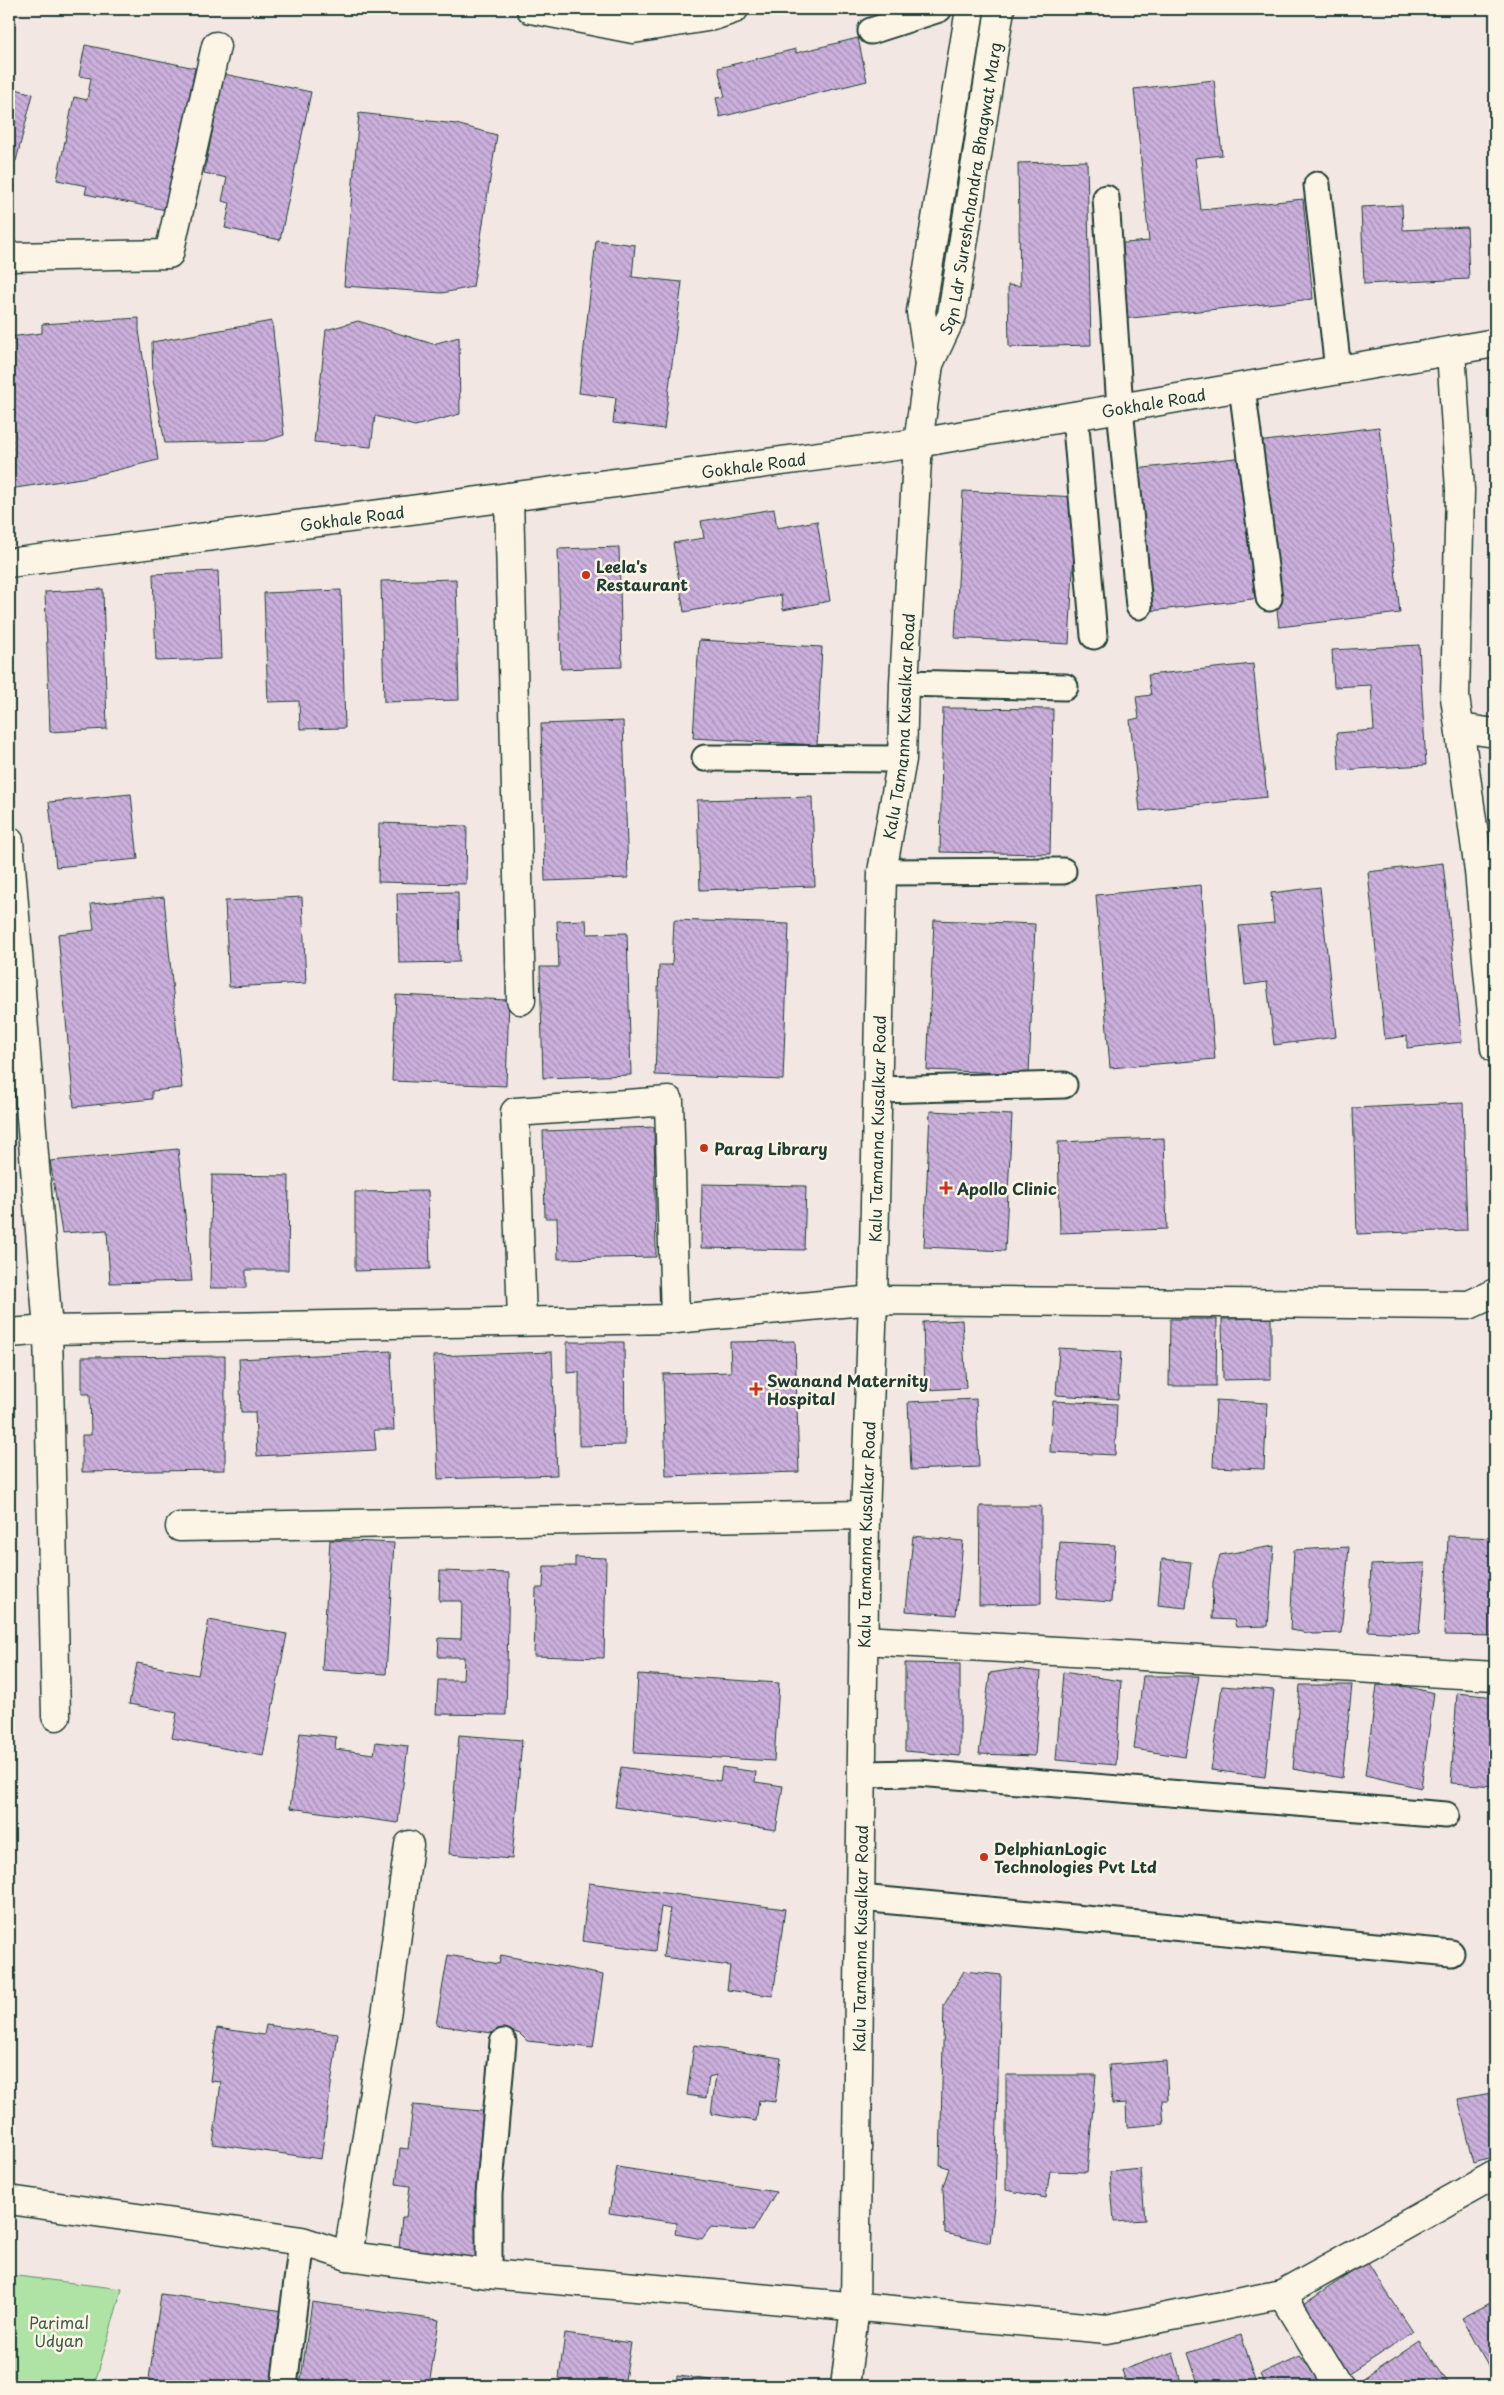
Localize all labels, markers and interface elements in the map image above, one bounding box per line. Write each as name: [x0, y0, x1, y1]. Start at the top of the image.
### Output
street label: Sqn Ldr Sureshchandra Bhagwat Marg: [932, 40, 1007, 339]
street label: Gokhale Road: [1100, 381, 1208, 423]
street label: Gokhale Road: [700, 446, 807, 484]
street label: Gokhale Road: [298, 499, 406, 537]
place label: Leela's Restaurant: [596, 554, 688, 596]
marker: Leela's Restaurant: [580, 569, 592, 581]
street label: Kalu Tamanna Kusalkar Road: [876, 612, 920, 841]
street label: Kalu Tamanna Kusalkar Road: [862, 1015, 891, 1243]
place label: Parag Library: [714, 1136, 828, 1160]
marker: Parag Library: [698, 1142, 710, 1154]
place label: Apollo Clinic: [956, 1176, 1057, 1200]
marker: Apollo Clinic: [939, 1181, 953, 1195]
place label: Swanand Maternity Hospital: [767, 1368, 928, 1410]
marker: Swanand Maternity Hospital: [749, 1382, 763, 1396]
street label: Kalu Tamanna Kusalkar Road: [851, 1420, 880, 1649]
street label: Kalu Tamanna Kusalkar Road: [846, 1825, 873, 2053]
place label: DelphianLogic Technologies Pvt Ltd: [994, 1836, 1157, 1878]
marker: DelphianLogic Technologies Pvt Ltd: [978, 1851, 990, 1863]
park label: Parimal Udyan: [29, 2310, 89, 2352]

